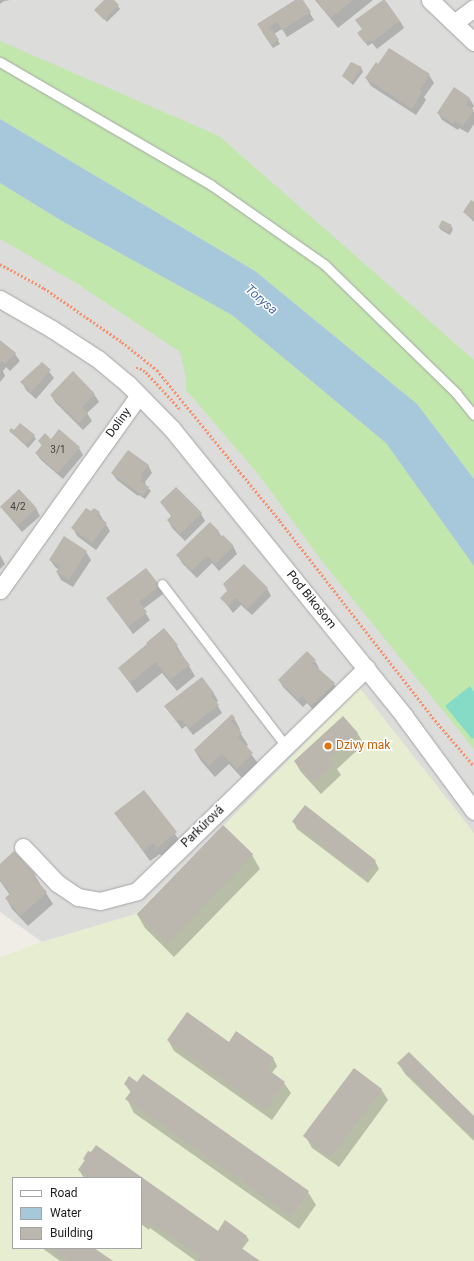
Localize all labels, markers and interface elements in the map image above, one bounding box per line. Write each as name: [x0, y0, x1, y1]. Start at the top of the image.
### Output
water label: Torysa: [242, 282, 280, 318]
street label: Doliny: [104, 405, 134, 441]
house number: 3/1: [50, 444, 66, 456]
house number: 4/2: [10, 501, 26, 513]
street label: Pod Bikošom: [283, 568, 339, 632]
place label: Dzivy mak: [336, 739, 390, 753]
marker: Dzivy mak: [323, 741, 333, 751]
street label: Parkúrová: [179, 803, 227, 851]
legend: [12, 1177, 142, 1249]
text: Road: [50, 1186, 78, 1200]
text: Water: [50, 1206, 81, 1220]
text: Building: [50, 1226, 93, 1240]

